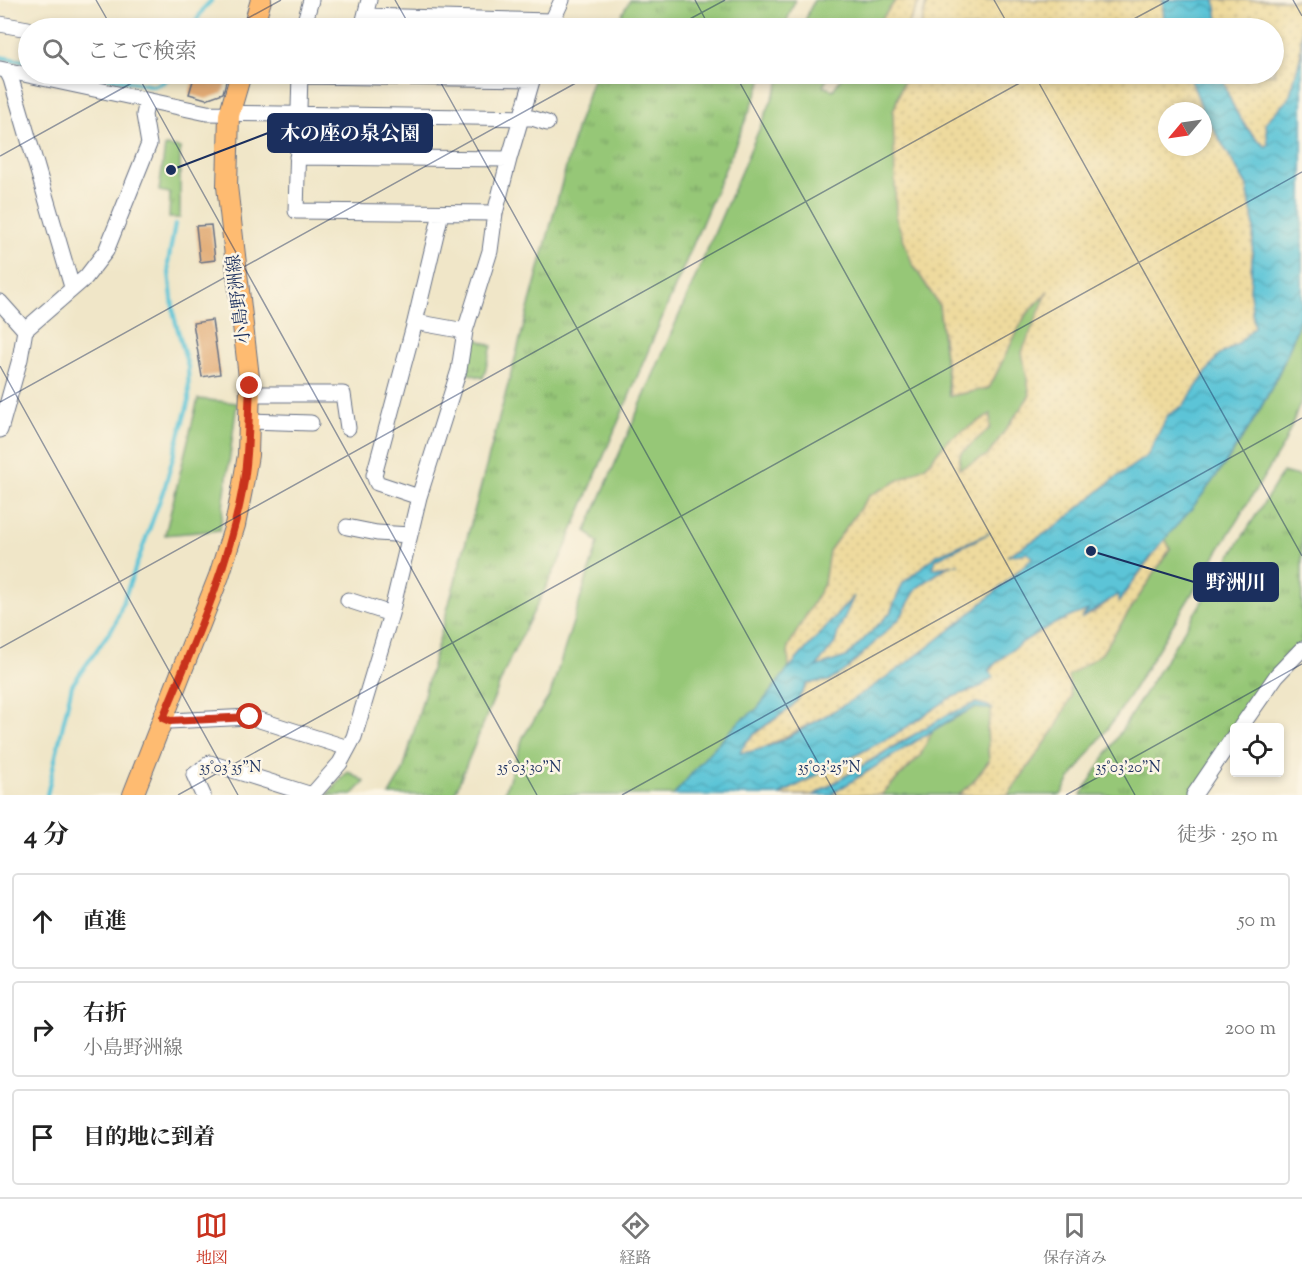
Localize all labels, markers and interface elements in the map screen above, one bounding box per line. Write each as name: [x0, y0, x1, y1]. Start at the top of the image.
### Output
search box: [18, 18, 1284, 84]
icon: search: [39, 35, 72, 68]
text: ここで検索: [87, 37, 197, 69]
north arrow: [1158, 102, 1212, 156]
callout: 木の座の泉公園: [268, 114, 432, 152]
text: 木の座の泉公園: [280, 121, 420, 150]
street label: 小島野洲線: [222, 253, 258, 345]
route end: [236, 372, 262, 398]
callout: 野洲川: [1194, 563, 1278, 601]
text: 野洲川: [1206, 570, 1266, 599]
route start: [236, 703, 262, 729]
map controls: [1230, 723, 1284, 777]
button: locate: [1230, 723, 1284, 777]
text: 35°03'35"N: [199, 758, 261, 779]
text: 35°03'30"N: [497, 758, 561, 779]
text: 35°03'25"N: [797, 758, 861, 779]
text: 35°03'20"N: [1095, 758, 1161, 779]
text: 4 分: [24, 818, 69, 855]
text: 徒歩 · 250 m: [1177, 822, 1278, 851]
icon: ahead: [26, 905, 59, 938]
text: 直進: [83, 907, 127, 939]
text: 50 m: [1238, 907, 1276, 936]
text: 右折: [83, 999, 127, 1031]
icon: right: [26, 1013, 59, 1046]
text: 200 m: [1225, 1015, 1276, 1044]
text: 小島野洲線: [83, 1035, 183, 1064]
icon: arrive: [26, 1121, 59, 1154]
text: 目的地に到着: [83, 1123, 215, 1155]
tab: 地図: [195, 1209, 228, 1271]
tab: 経路: [619, 1209, 652, 1271]
tab: 保存済み: [1043, 1209, 1107, 1271]

